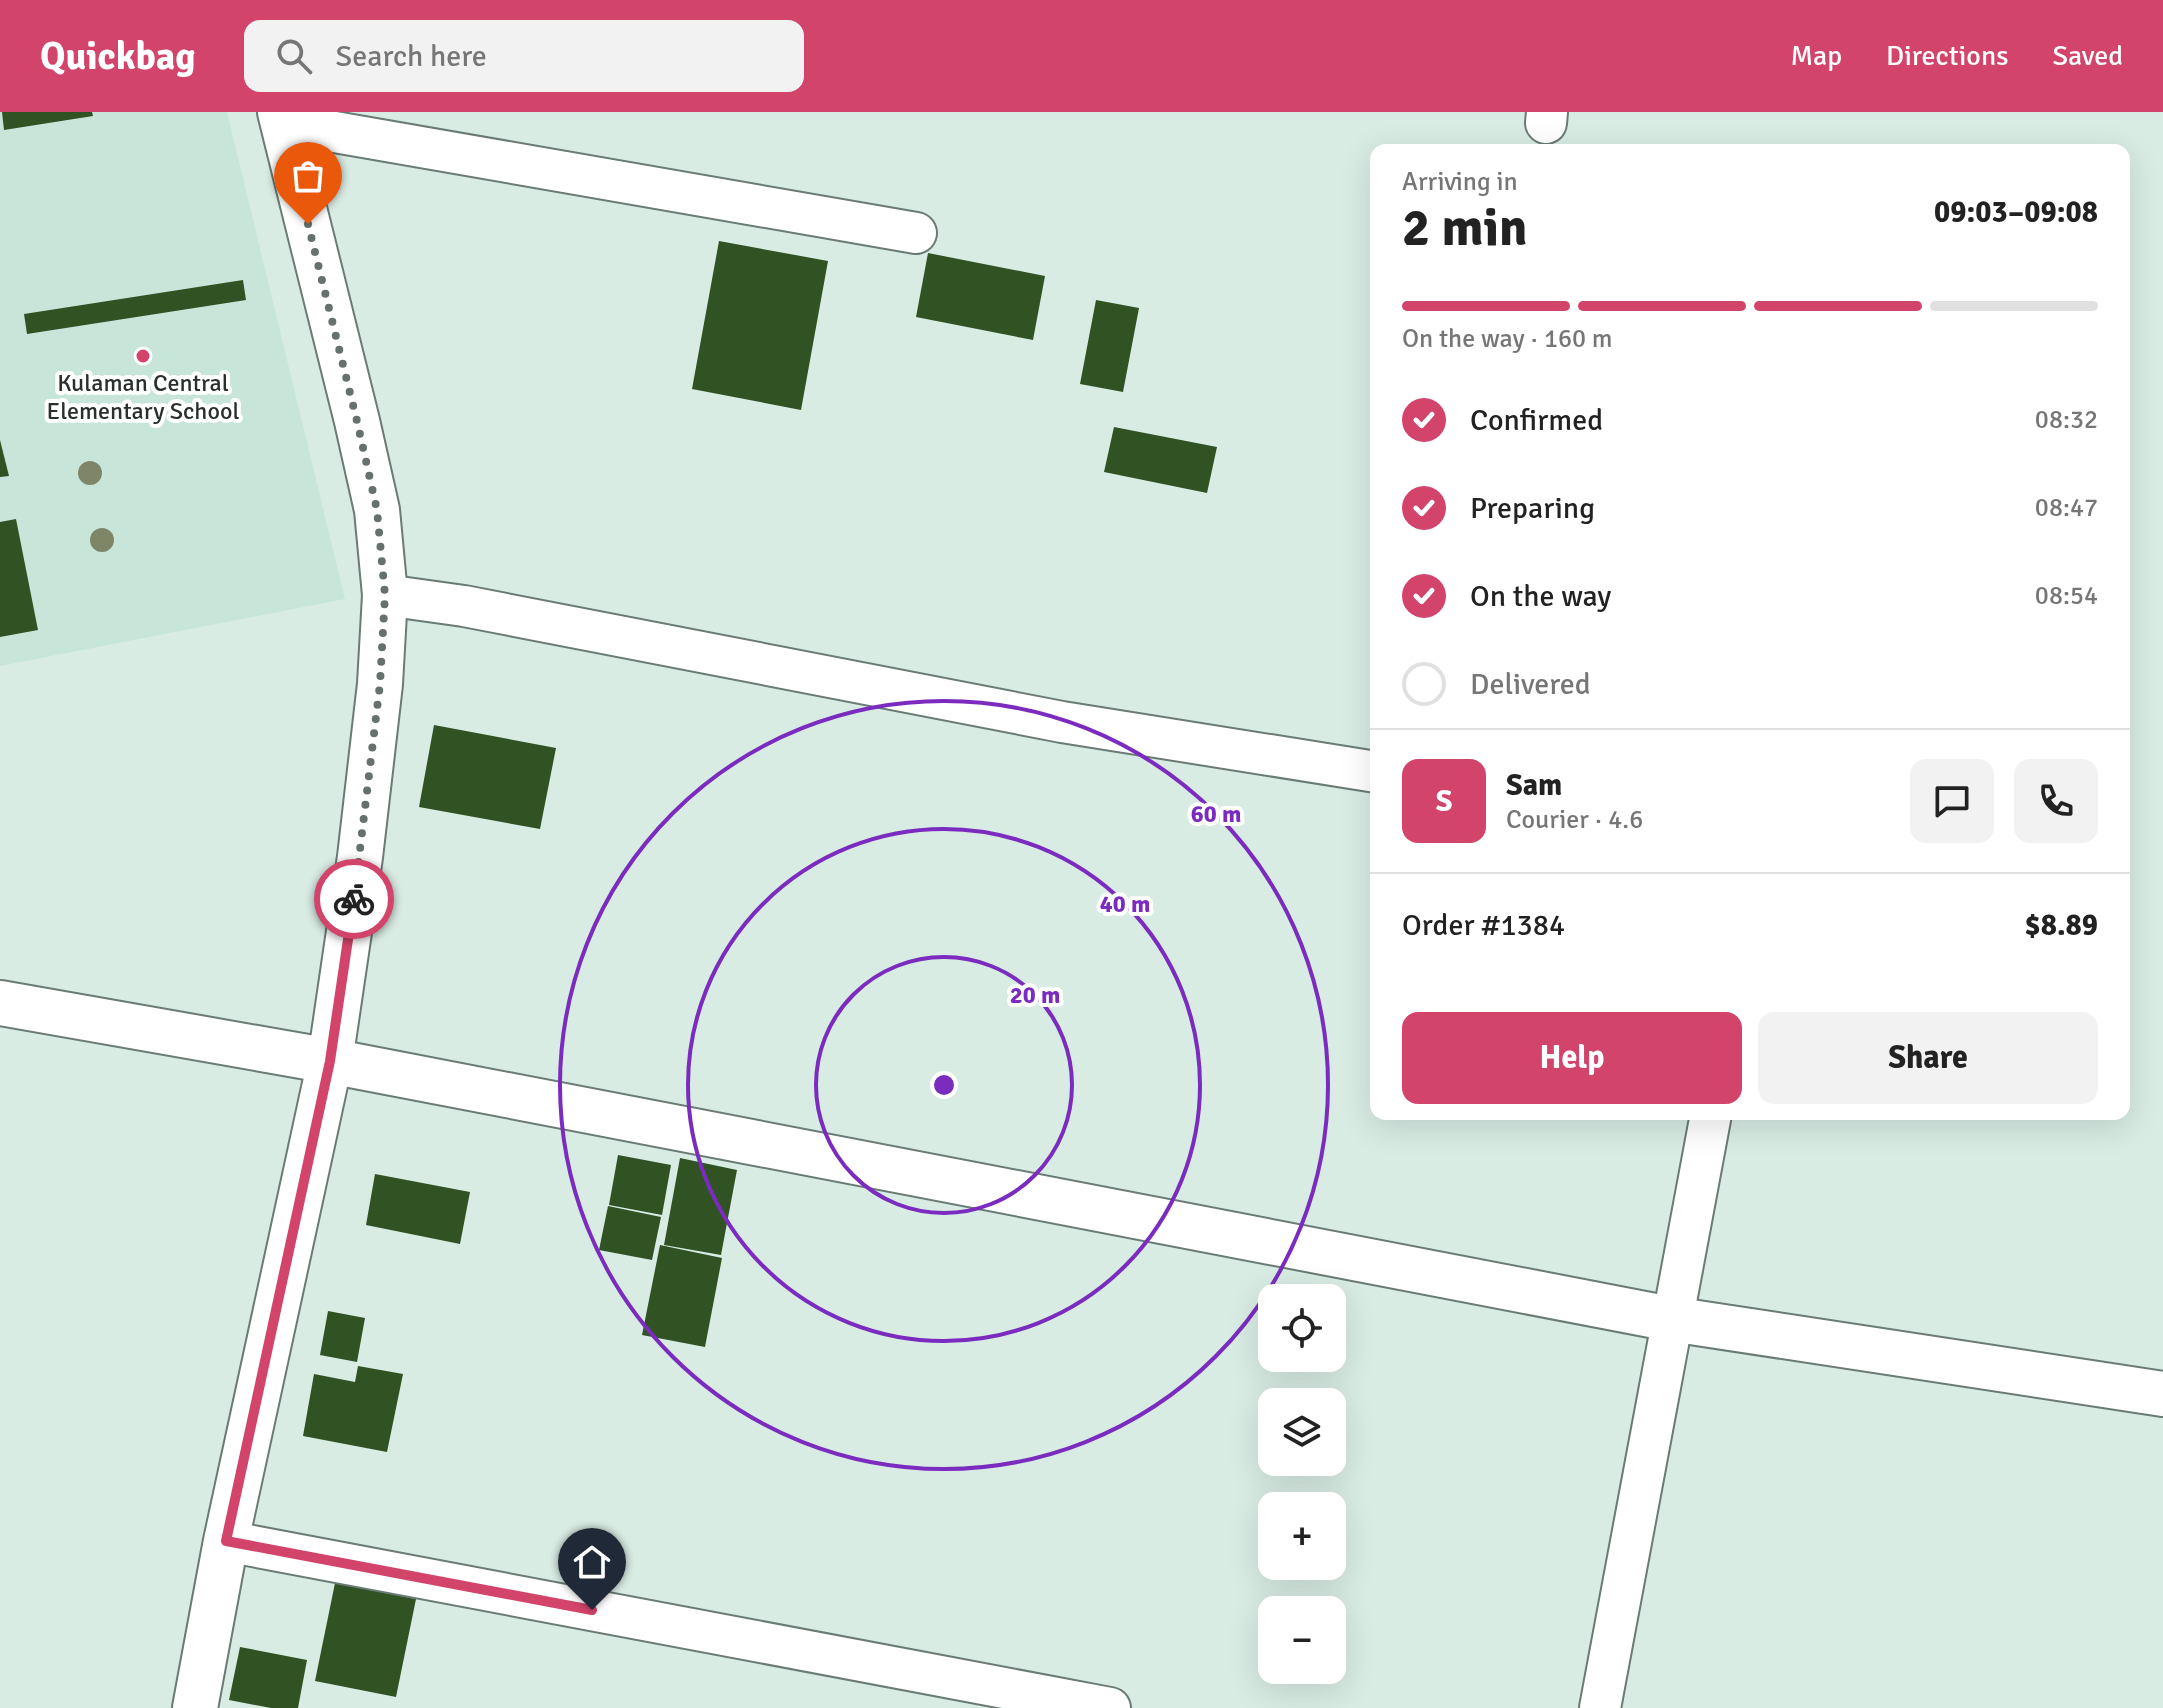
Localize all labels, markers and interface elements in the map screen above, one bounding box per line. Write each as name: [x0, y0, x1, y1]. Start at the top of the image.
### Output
search box: [244, 20, 804, 92]
text: Quickbag: [40, 33, 196, 80]
icon: search: [272, 34, 316, 78]
text: Search here: [336, 38, 487, 75]
text: Map: [1790, 39, 1842, 73]
text: Directions: [1886, 39, 2008, 73]
text: Saved: [2052, 39, 2123, 73]
pin: [274, 142, 342, 224]
icon: bag: [286, 154, 330, 198]
text: Arriving in: [1402, 166, 1518, 198]
text: 09:03–09:08: [1934, 194, 2098, 231]
text: 2 min: [1402, 196, 1528, 260]
text: On the way · 160 m: [1402, 323, 1612, 355]
marker: Kulaman Central Elementary School: [134, 347, 152, 365]
place label: Kulaman Central Elementary School: [47, 368, 239, 426]
icon: check: [1402, 398, 1446, 442]
text: Confirmed: [1470, 402, 1603, 439]
text: 08:32: [2035, 404, 2098, 436]
icon: check: [1402, 486, 1446, 530]
text: Preparing: [1470, 490, 1595, 527]
text: 08:47: [2035, 492, 2098, 524]
icon: check: [1402, 574, 1446, 618]
text: On the way: [1470, 578, 1611, 615]
text: 08:54: [2035, 580, 2098, 612]
text: Delivered: [1470, 666, 1591, 703]
button: chat: [1910, 759, 1994, 843]
button: phone: [2014, 759, 2098, 843]
text: Sam: [1506, 767, 1562, 804]
text: S: [1436, 783, 1452, 820]
text: 60 m: [1191, 799, 1241, 829]
text: Courier · 4.6: [1506, 804, 1643, 836]
courier: [314, 859, 394, 939]
icon: bike: [332, 877, 376, 921]
text: 40 m: [1100, 889, 1150, 919]
text: Order #1384: [1402, 907, 1565, 944]
text: $8.89: [2025, 907, 2098, 944]
text: 20 m: [1010, 980, 1060, 1010]
button: Help: [1402, 1012, 1742, 1104]
button: Share: [1758, 1012, 2098, 1104]
centre of rings: [930, 1071, 958, 1099]
map controls: [1258, 1284, 1346, 1684]
button: locate: [1258, 1284, 1346, 1372]
button: layers: [1258, 1388, 1346, 1476]
button: +: [1258, 1492, 1346, 1580]
pin: [558, 1528, 626, 1610]
icon: home: [570, 1540, 614, 1584]
button: −: [1258, 1596, 1346, 1684]

